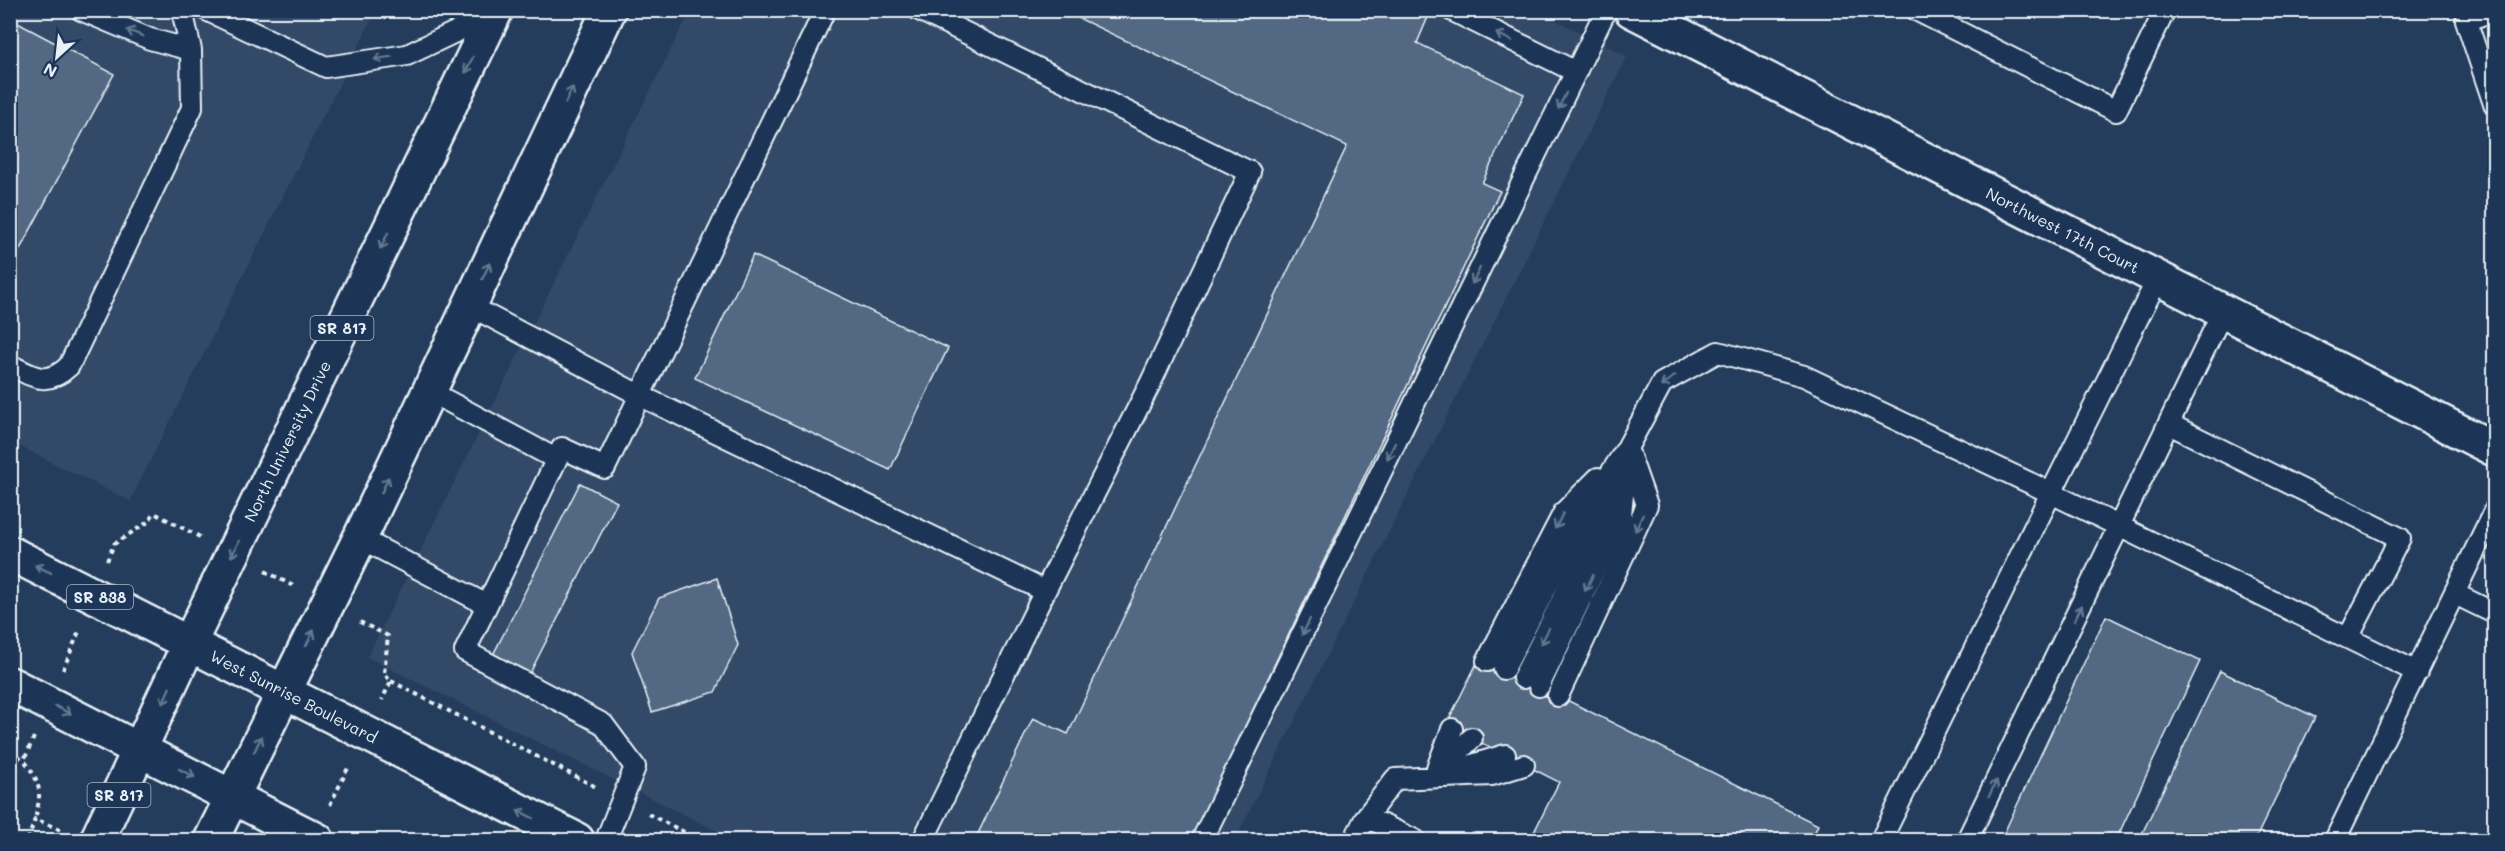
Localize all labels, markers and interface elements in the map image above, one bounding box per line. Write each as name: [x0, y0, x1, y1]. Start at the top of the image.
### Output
north arrow: [27, 27, 87, 87]
one-way arrow: [127, 27, 145, 38]
one-way arrow: [1496, 31, 1514, 42]
one-way arrow: [374, 53, 393, 64]
one-way arrow: [463, 56, 475, 74]
text: N: [40, 59, 60, 83]
one-way arrow: [564, 86, 576, 104]
one-way arrow: [1555, 91, 1567, 109]
street label: Northwest 17th Court: [1983, 182, 2143, 278]
one-way arrow: [378, 231, 390, 249]
one-way arrow: [481, 263, 492, 281]
one-way arrow: [1470, 267, 1482, 285]
road number: SR 817: [310, 316, 374, 340]
street label: North University Drive: [239, 357, 335, 525]
one-way arrow: [1660, 374, 1676, 387]
one-way arrow: [1385, 442, 1396, 460]
one-way arrow: [379, 477, 391, 495]
one-way arrow: [1553, 512, 1564, 530]
one-way arrow: [1632, 513, 1644, 531]
one-way arrow: [229, 539, 241, 557]
one-way arrow: [35, 563, 53, 575]
one-way arrow: [1582, 574, 1594, 592]
road number: SR 838: [67, 585, 133, 609]
one-way arrow: [2073, 604, 2084, 622]
one-way arrow: [1299, 617, 1311, 635]
one-way arrow: [1538, 627, 1550, 645]
one-way arrow: [304, 630, 316, 647]
street label: West Sunrise Boulevard: [207, 645, 381, 747]
one-way arrow: [159, 686, 171, 704]
one-way arrow: [53, 705, 71, 716]
one-way arrow: [252, 736, 264, 754]
one-way arrow: [178, 767, 195, 779]
one-way arrow: [1987, 779, 1999, 797]
road number: SR 817: [88, 783, 150, 807]
one-way arrow: [517, 808, 535, 819]

